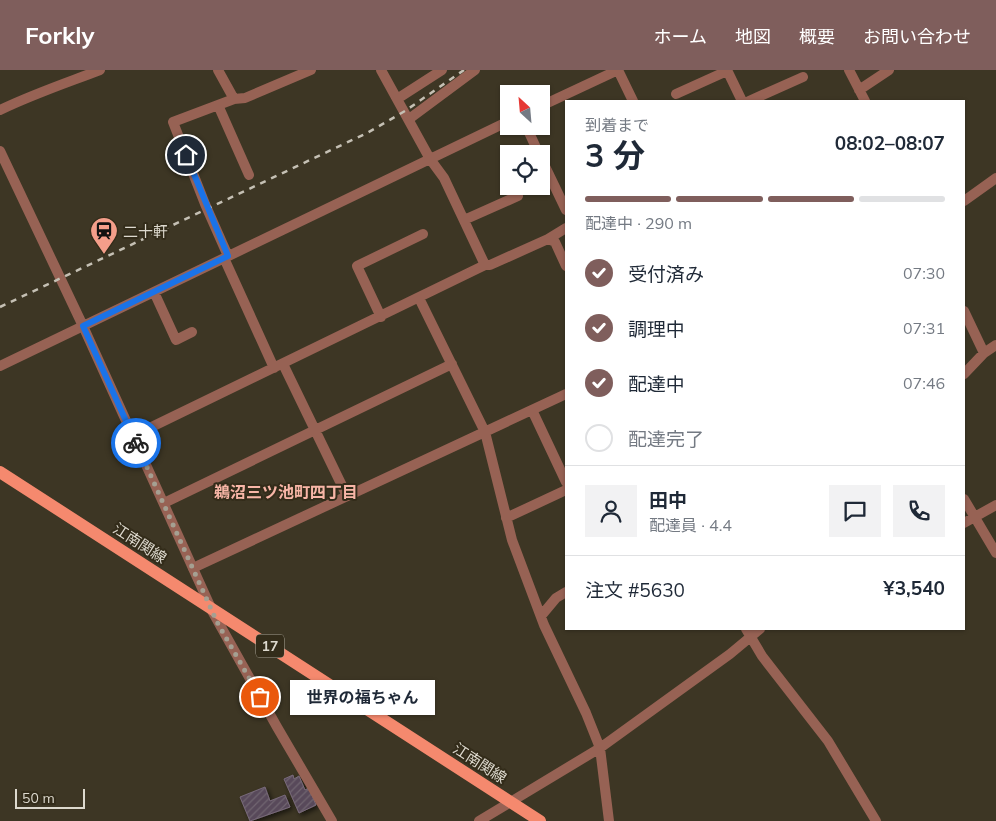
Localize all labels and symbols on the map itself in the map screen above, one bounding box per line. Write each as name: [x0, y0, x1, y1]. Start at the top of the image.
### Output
north arrow: [500, 85, 550, 135]
pin: [165, 134, 207, 176]
station icon: 二十軒: [89, 216, 119, 255]
place label: 二十軒: [123, 222, 168, 241]
courier: [111, 418, 161, 468]
district label: 鵜沼三ツ池町四丁目: [214, 482, 358, 502]
street label: 江南関線: [110, 519, 170, 567]
road number: 17: [256, 634, 284, 658]
pin: [239, 676, 281, 718]
callout: 世界の福ちゃん: [290, 680, 435, 714]
street label: 江南関線: [450, 739, 510, 787]
scale bar: [15, 786, 85, 809]

